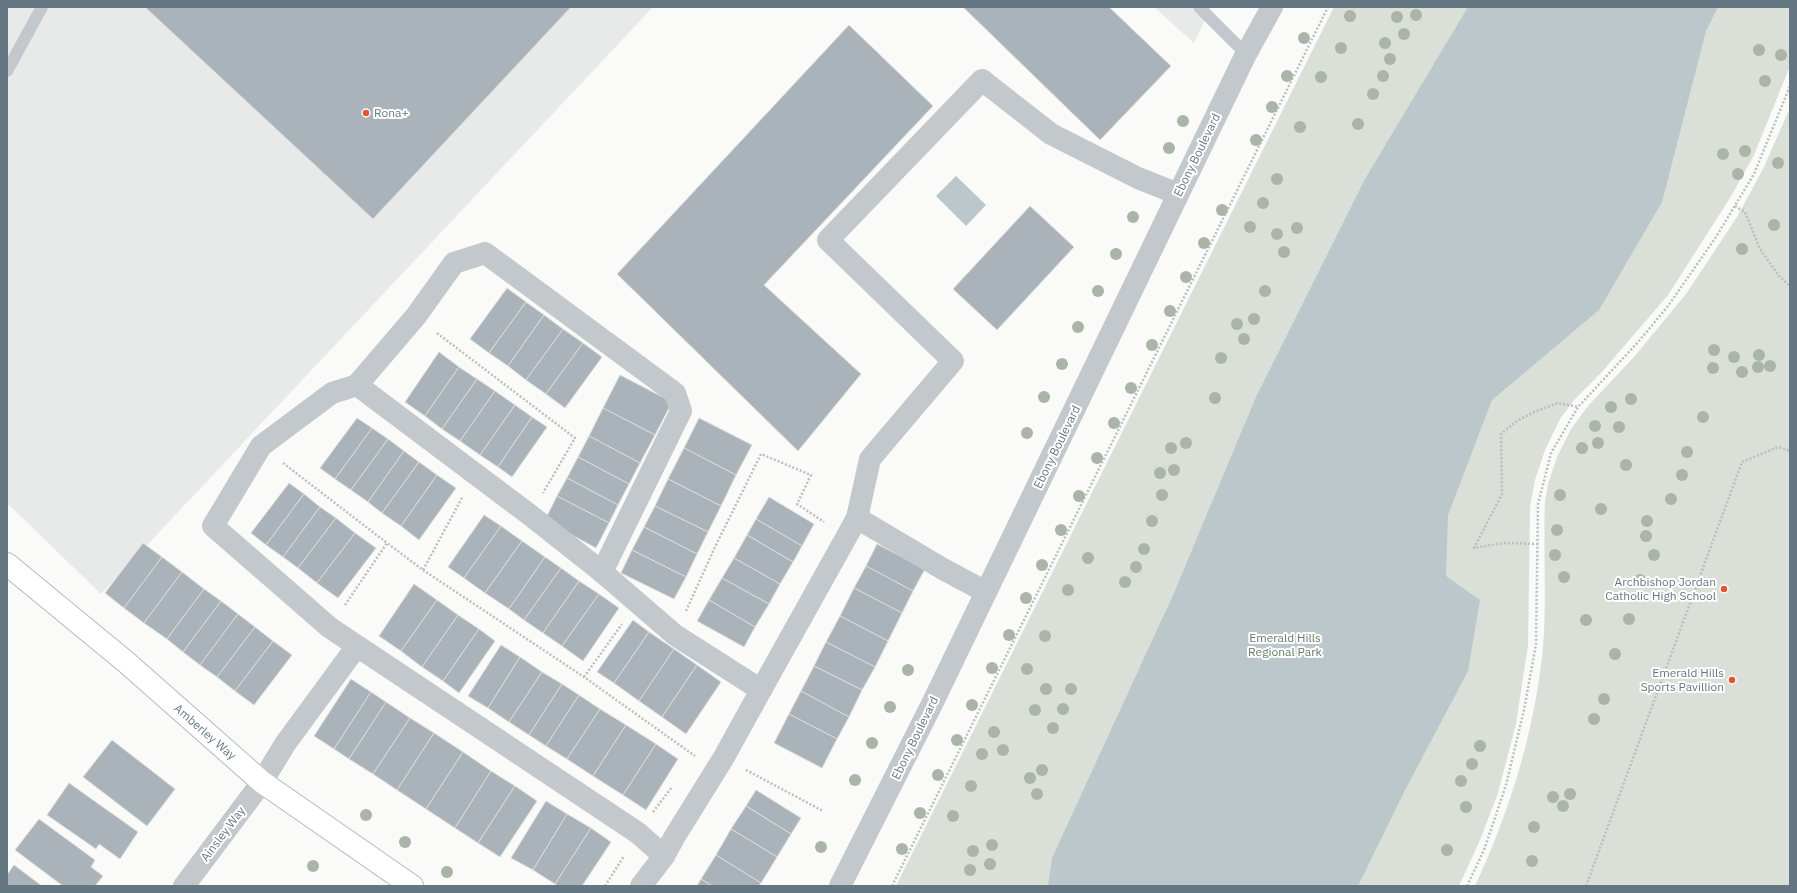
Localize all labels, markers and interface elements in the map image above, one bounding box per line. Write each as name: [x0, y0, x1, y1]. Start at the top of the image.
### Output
place label: Rona+: [374, 105, 409, 120]
marker: Rona+: [361, 108, 371, 118]
street label: Ebony Boulevard: [1170, 111, 1223, 199]
street label: Ebony Boulevard: [1030, 403, 1083, 491]
place label: Archbishop Jordan Catholic High School: [1605, 574, 1716, 603]
marker: Archbishop Jordan Catholic High School: [1719, 584, 1729, 594]
park label: Emerald Hills Regional Park: [1248, 630, 1323, 659]
place label: Emerald Hills Sports Pavillion: [1641, 665, 1724, 694]
marker: Emerald Hills Sports Pavillion: [1727, 675, 1737, 685]
street label: Ebony Boulevard: [888, 694, 941, 782]
street label: Amberley Way: [171, 700, 240, 763]
street label: Ainsley Way: [197, 803, 248, 864]

